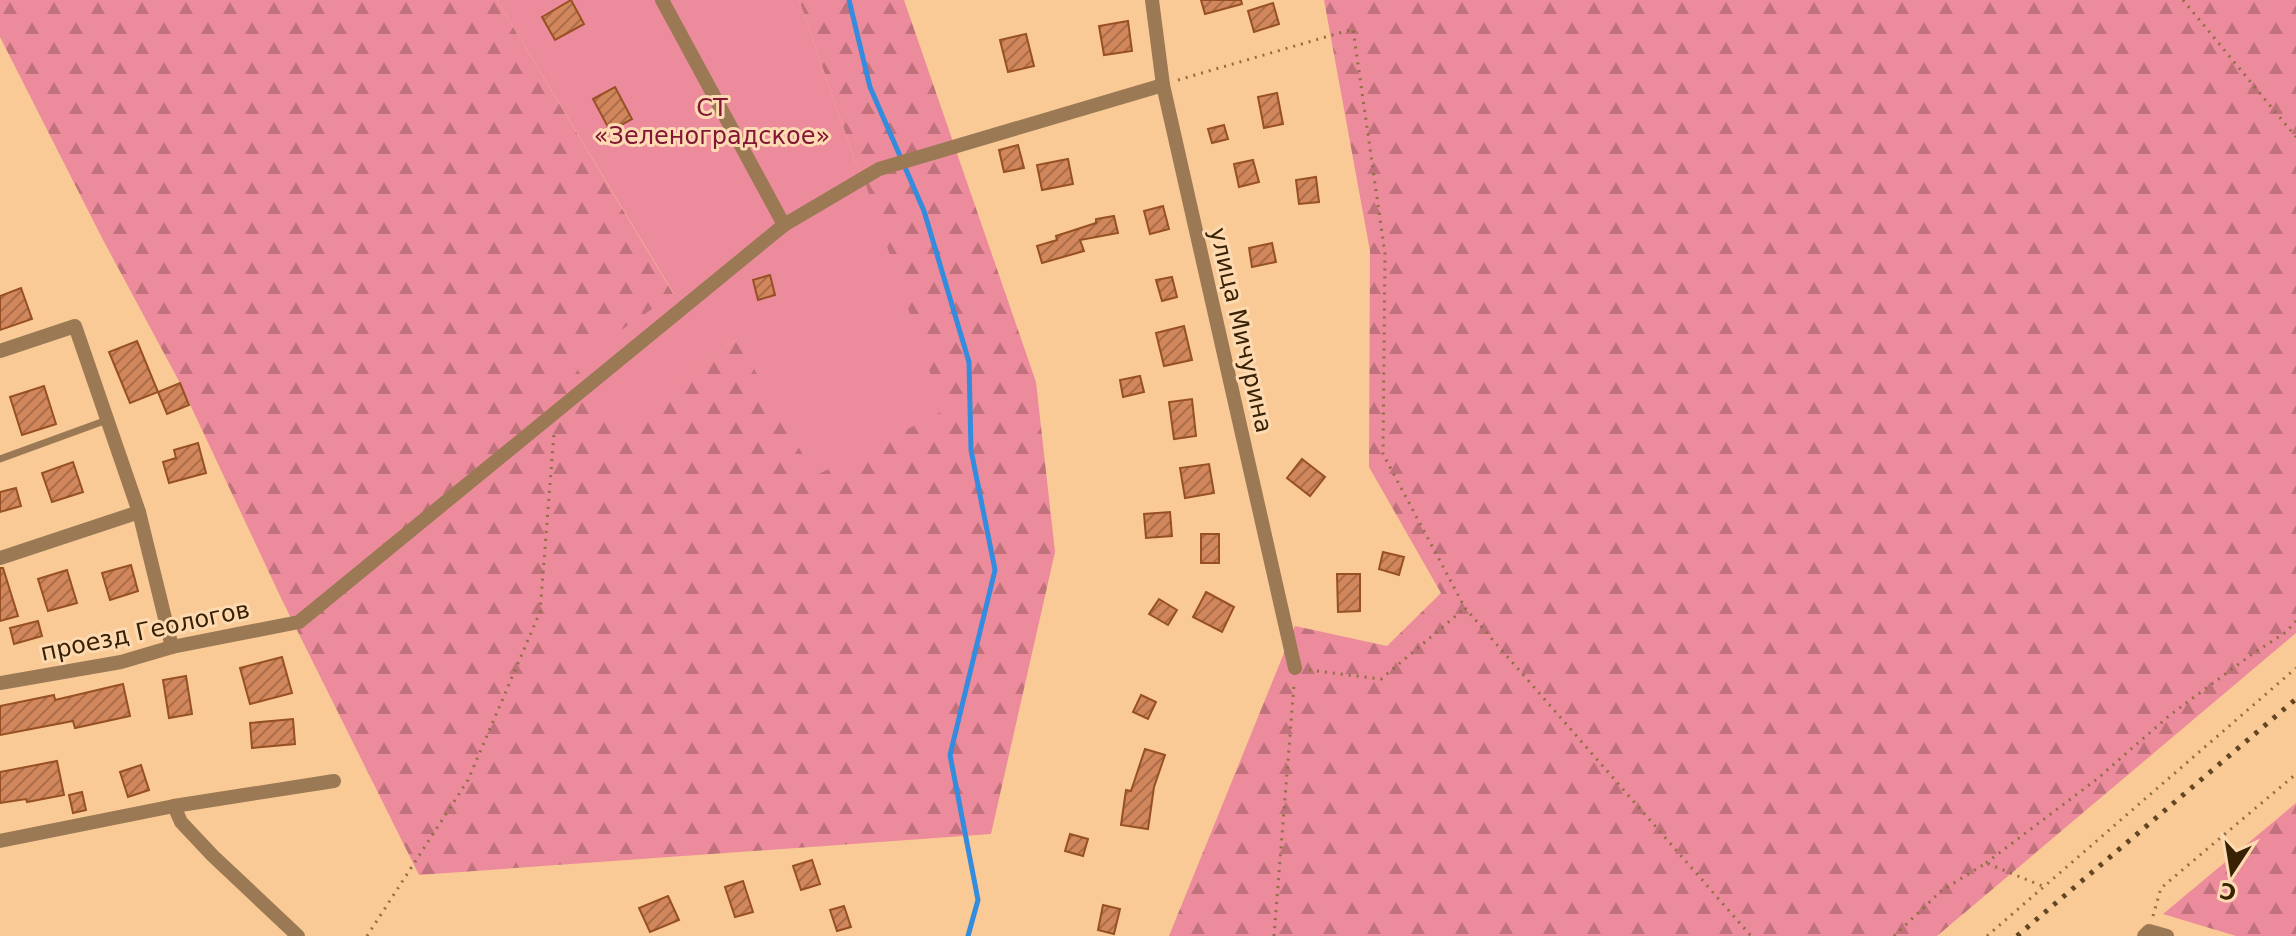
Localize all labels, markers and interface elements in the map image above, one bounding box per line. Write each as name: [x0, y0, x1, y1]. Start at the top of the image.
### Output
park label: СТ «Зеленоградское»: [594, 94, 830, 150]
street label: улица Мичурина: [1204, 225, 1278, 435]
street label: проезд Геологов: [38, 595, 252, 667]
north arrow: [2192, 832, 2272, 912]
text: С: [2217, 877, 2238, 905]

